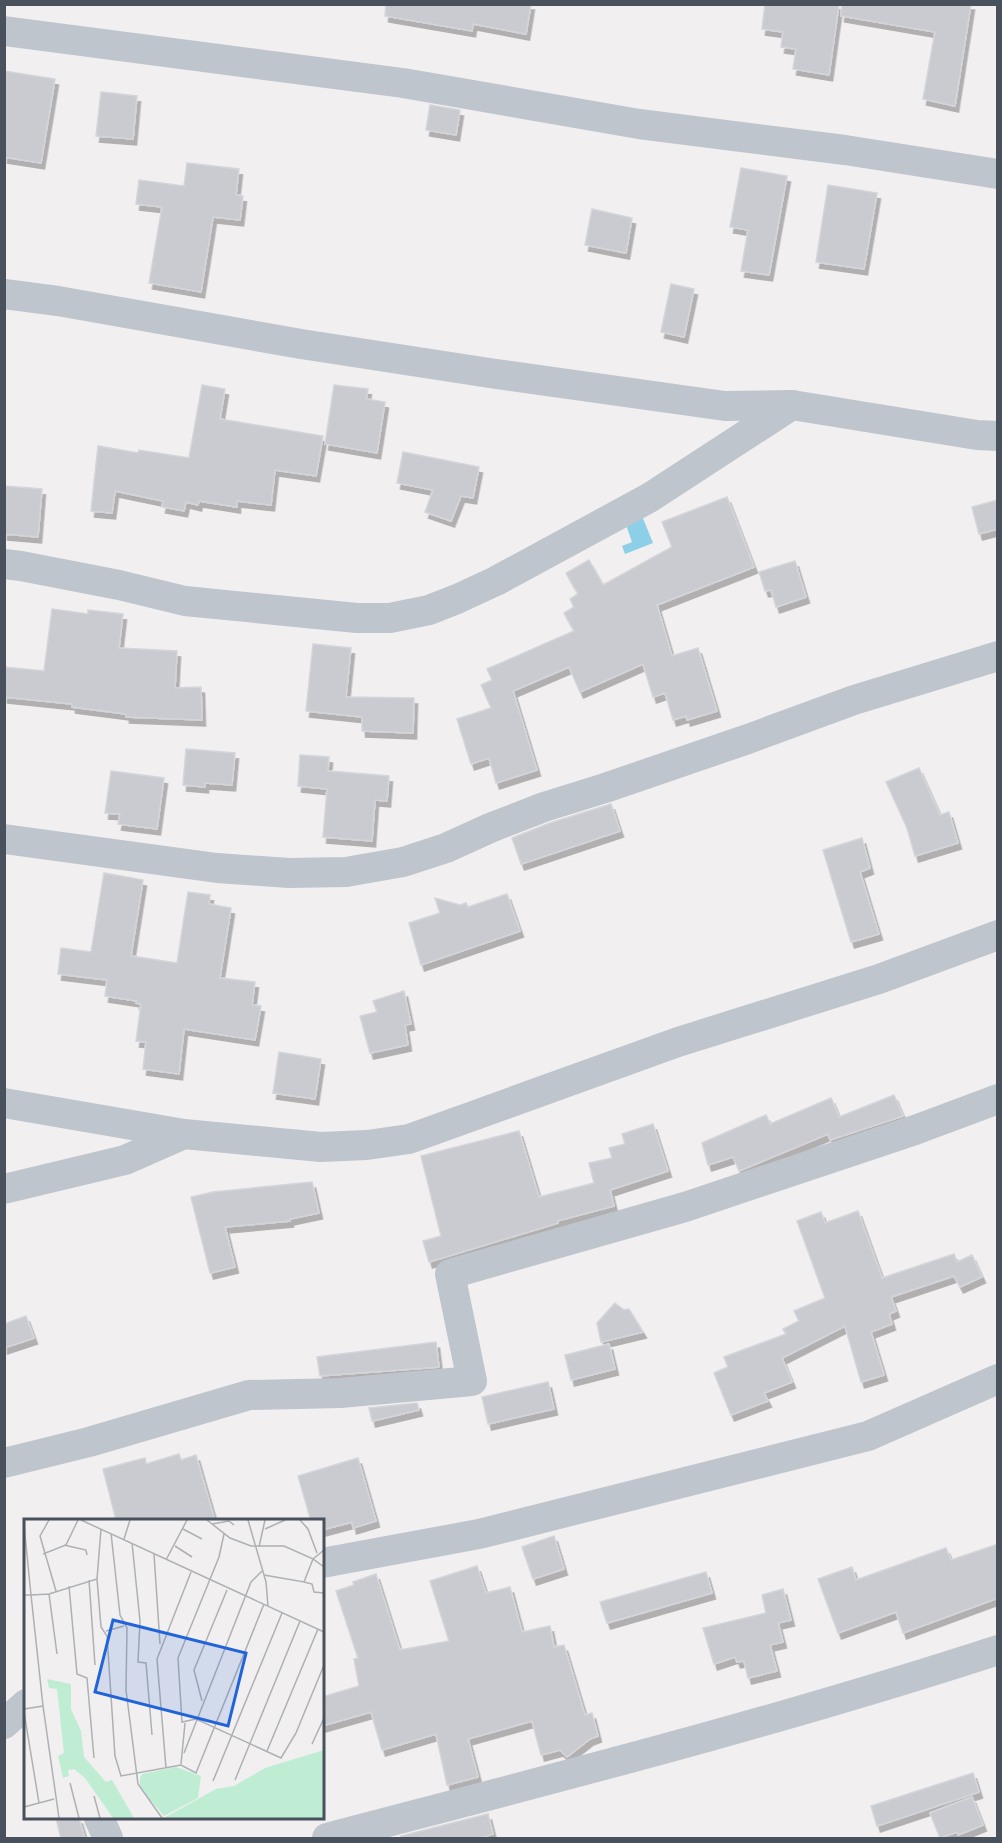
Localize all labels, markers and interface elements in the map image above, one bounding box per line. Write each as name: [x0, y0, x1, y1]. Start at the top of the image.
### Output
inset map: [24, 1519, 324, 1819]

